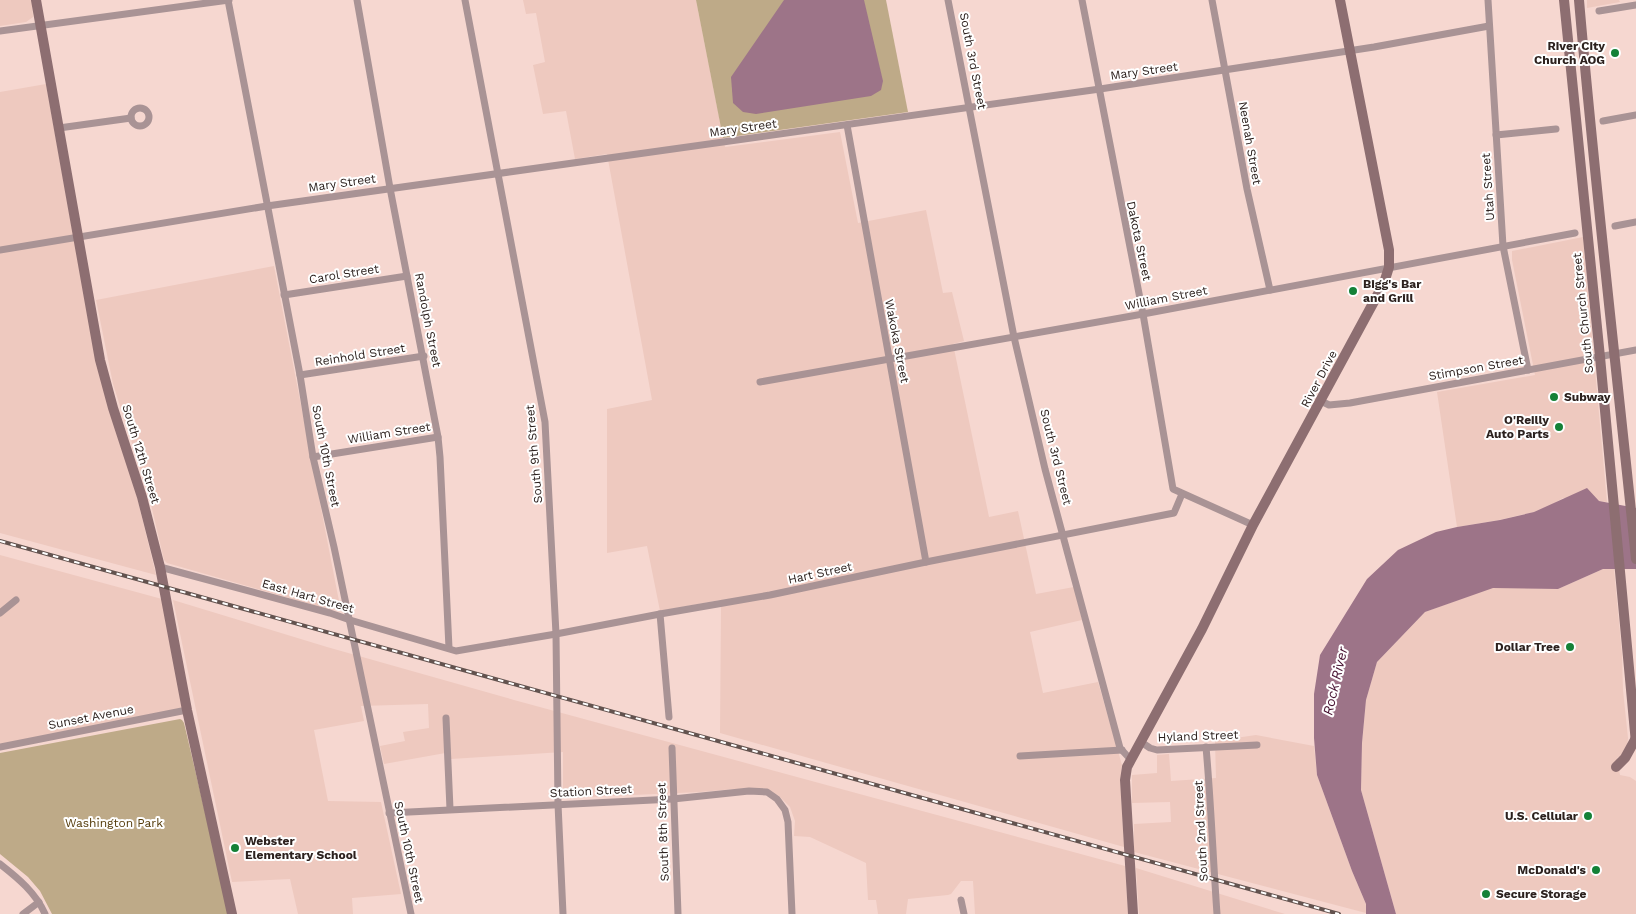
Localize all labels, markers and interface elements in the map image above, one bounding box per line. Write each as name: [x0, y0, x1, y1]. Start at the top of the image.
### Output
street label: South 3rd Street: [957, 11, 989, 111]
place label: River City Church AOG: [1534, 39, 1605, 67]
marker: River City Church AOG: [1609, 47, 1621, 59]
street label: Mary Street: [1109, 59, 1179, 83]
street label: Neenah Street: [1236, 100, 1264, 186]
street label: Mary Street: [708, 116, 778, 140]
street label: Utah Street: [1479, 153, 1497, 221]
street label: Mary Street: [307, 171, 377, 195]
street label: Dakota Street: [1124, 200, 1154, 282]
street label: South Church Street: [1570, 252, 1596, 374]
street label: Carol Street: [308, 262, 380, 286]
street label: Randolph Street: [412, 272, 444, 368]
place label: Bigg's Bar and Grill: [1363, 277, 1422, 305]
street label: William Street: [1124, 283, 1208, 313]
marker: Bigg's Bar and Grill: [1347, 285, 1359, 297]
street label: Wakoka Street: [882, 298, 912, 384]
street label: Reinhold Street: [314, 341, 406, 369]
street label: River Drive: [1298, 348, 1340, 410]
street label: Stimpson Street: [1427, 353, 1525, 383]
place label: Subway: [1564, 390, 1611, 404]
marker: Subway: [1548, 391, 1560, 403]
street label: South 12th Street: [119, 403, 163, 505]
street label: South 10th Street: [309, 404, 343, 508]
street label: South 9th Street: [523, 404, 545, 504]
street label: South 3rd Street: [1037, 408, 1075, 506]
place label: O'Reilly Auto Parts: [1486, 413, 1550, 441]
street label: William Street: [347, 420, 431, 446]
marker: O'Reilly Auto Parts: [1553, 421, 1565, 433]
street label: Hart Street: [787, 559, 853, 587]
street label: East Hart Street: [260, 576, 356, 616]
place label: Dollar Tree: [1495, 640, 1560, 654]
marker: Dollar Tree: [1564, 641, 1576, 653]
water label: Rock River: [1319, 645, 1351, 717]
street label: Sunset Avenue: [47, 702, 135, 732]
street label: Hyland Street: [1157, 728, 1239, 744]
street label: South 2nd Street: [1191, 780, 1211, 882]
street label: Station Street: [550, 782, 632, 800]
street label: South 8th Street: [654, 782, 672, 882]
street label: South 10th Street: [391, 800, 427, 904]
place label: U.S. Cellular: [1505, 809, 1579, 823]
marker: U.S. Cellular: [1582, 810, 1594, 822]
park label: Washington Park: [65, 816, 163, 830]
place label: Webster Elementary School: [245, 834, 357, 862]
marker: Webster Elementary School: [229, 842, 241, 854]
place label: McDonald's: [1517, 863, 1587, 877]
marker: McDonald's: [1590, 864, 1602, 876]
place label: Secure Storage: [1496, 887, 1586, 901]
marker: Secure Storage: [1480, 888, 1492, 900]

